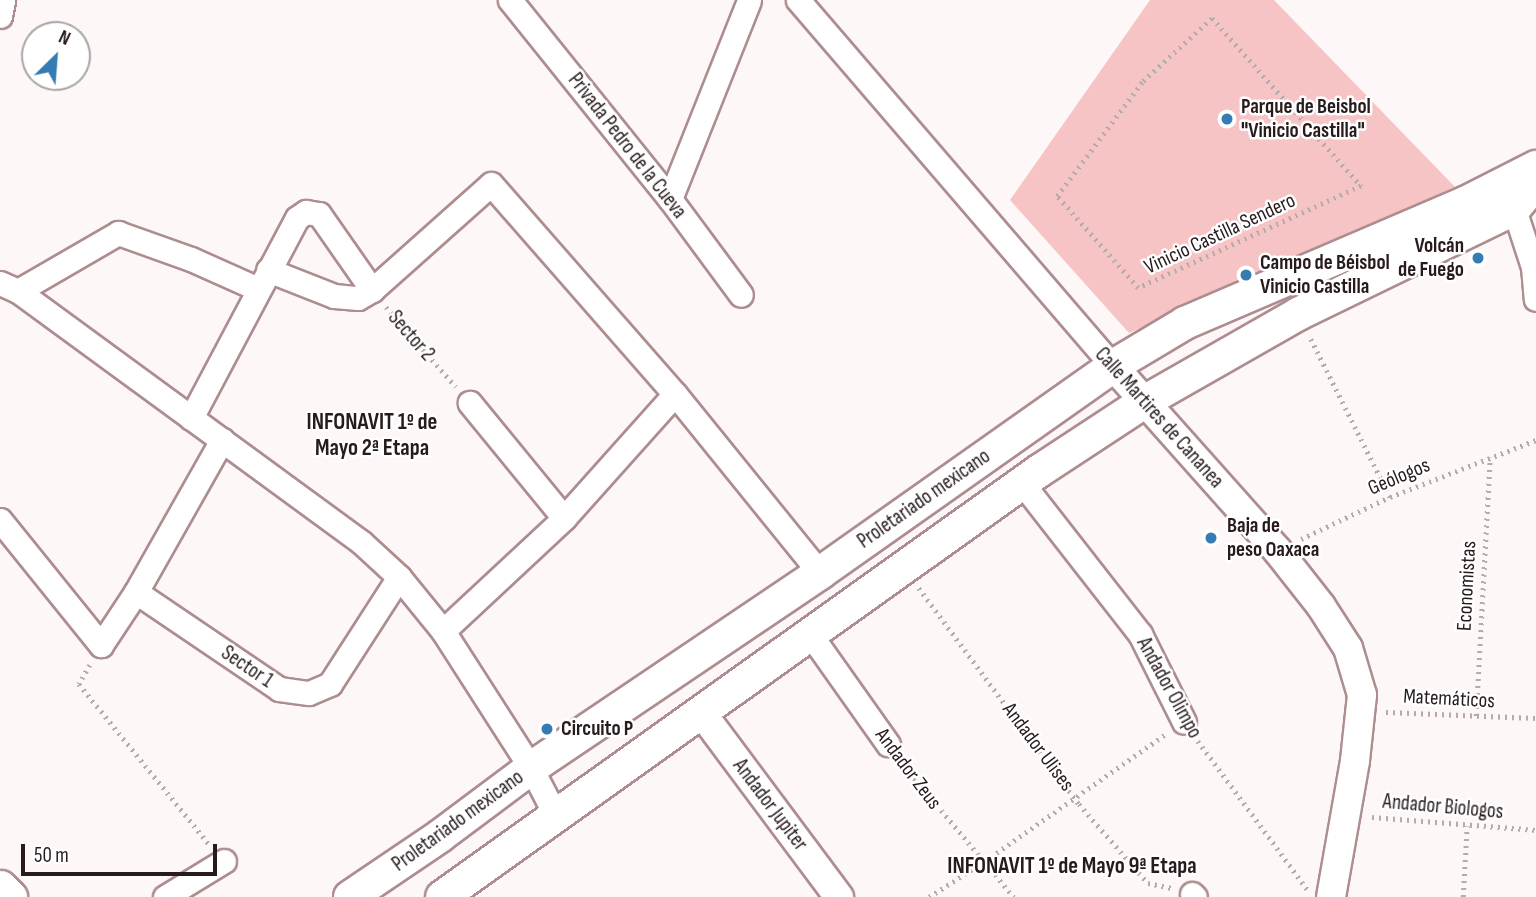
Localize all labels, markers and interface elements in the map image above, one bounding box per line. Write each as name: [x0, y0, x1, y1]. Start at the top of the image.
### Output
north arrow: [21, 21, 91, 91]
text: N: [55, 26, 74, 51]
street label: Privada Pedro de la Cueva: [562, 68, 692, 224]
place label: Parque de Beisbol "Vinicio Castilla": [1241, 94, 1371, 144]
marker: Parque de Beisbol "Vinicio Castilla": [1219, 111, 1235, 127]
street label: Vinicio Castilla Sendero: [1141, 188, 1299, 280]
place label: Volcán de Fuego: [1398, 233, 1464, 283]
place label: Campo de Béisbol Vinicio Castilla: [1260, 250, 1390, 300]
marker: Volcán de Fuego: [1470, 250, 1486, 266]
marker: Campo de Béisbol Vinicio Castilla: [1238, 267, 1254, 283]
street label: Sector 2: [382, 306, 440, 366]
street label: Calle Martires de Cananea: [1089, 342, 1229, 494]
district label: INFONAVIT 1º de Mayo 2ª Etapa: [307, 408, 437, 462]
street label: Proletariado mexicano: [853, 444, 995, 554]
street label: Geólogos: [1364, 453, 1434, 501]
place label: Baja de peso Oaxaca: [1227, 513, 1319, 563]
marker: Baja de peso Oaxaca: [1201, 528, 1221, 548]
street label: Economistas: [1452, 540, 1482, 632]
street label: Andador Olimpo: [1131, 633, 1207, 743]
street label: Sector 1: [216, 641, 278, 693]
street label: Matemáticos: [1403, 684, 1495, 714]
street label: Andador Ulises: [997, 698, 1079, 796]
place label: Circuito P: [561, 716, 633, 742]
marker: Circuito P: [539, 721, 555, 737]
street label: Andador Zeus: [869, 723, 947, 815]
street label: Andador Jupiter: [727, 754, 813, 856]
street label: Proletariado mexicano: [387, 765, 529, 877]
street label: Andador Biologos: [1382, 789, 1504, 825]
scale bar: [24, 830, 220, 874]
text: 50 m: [34, 843, 69, 868]
district label: INFONAVIT 1º de Mayo 9ª Etapa: [947, 852, 1197, 880]

